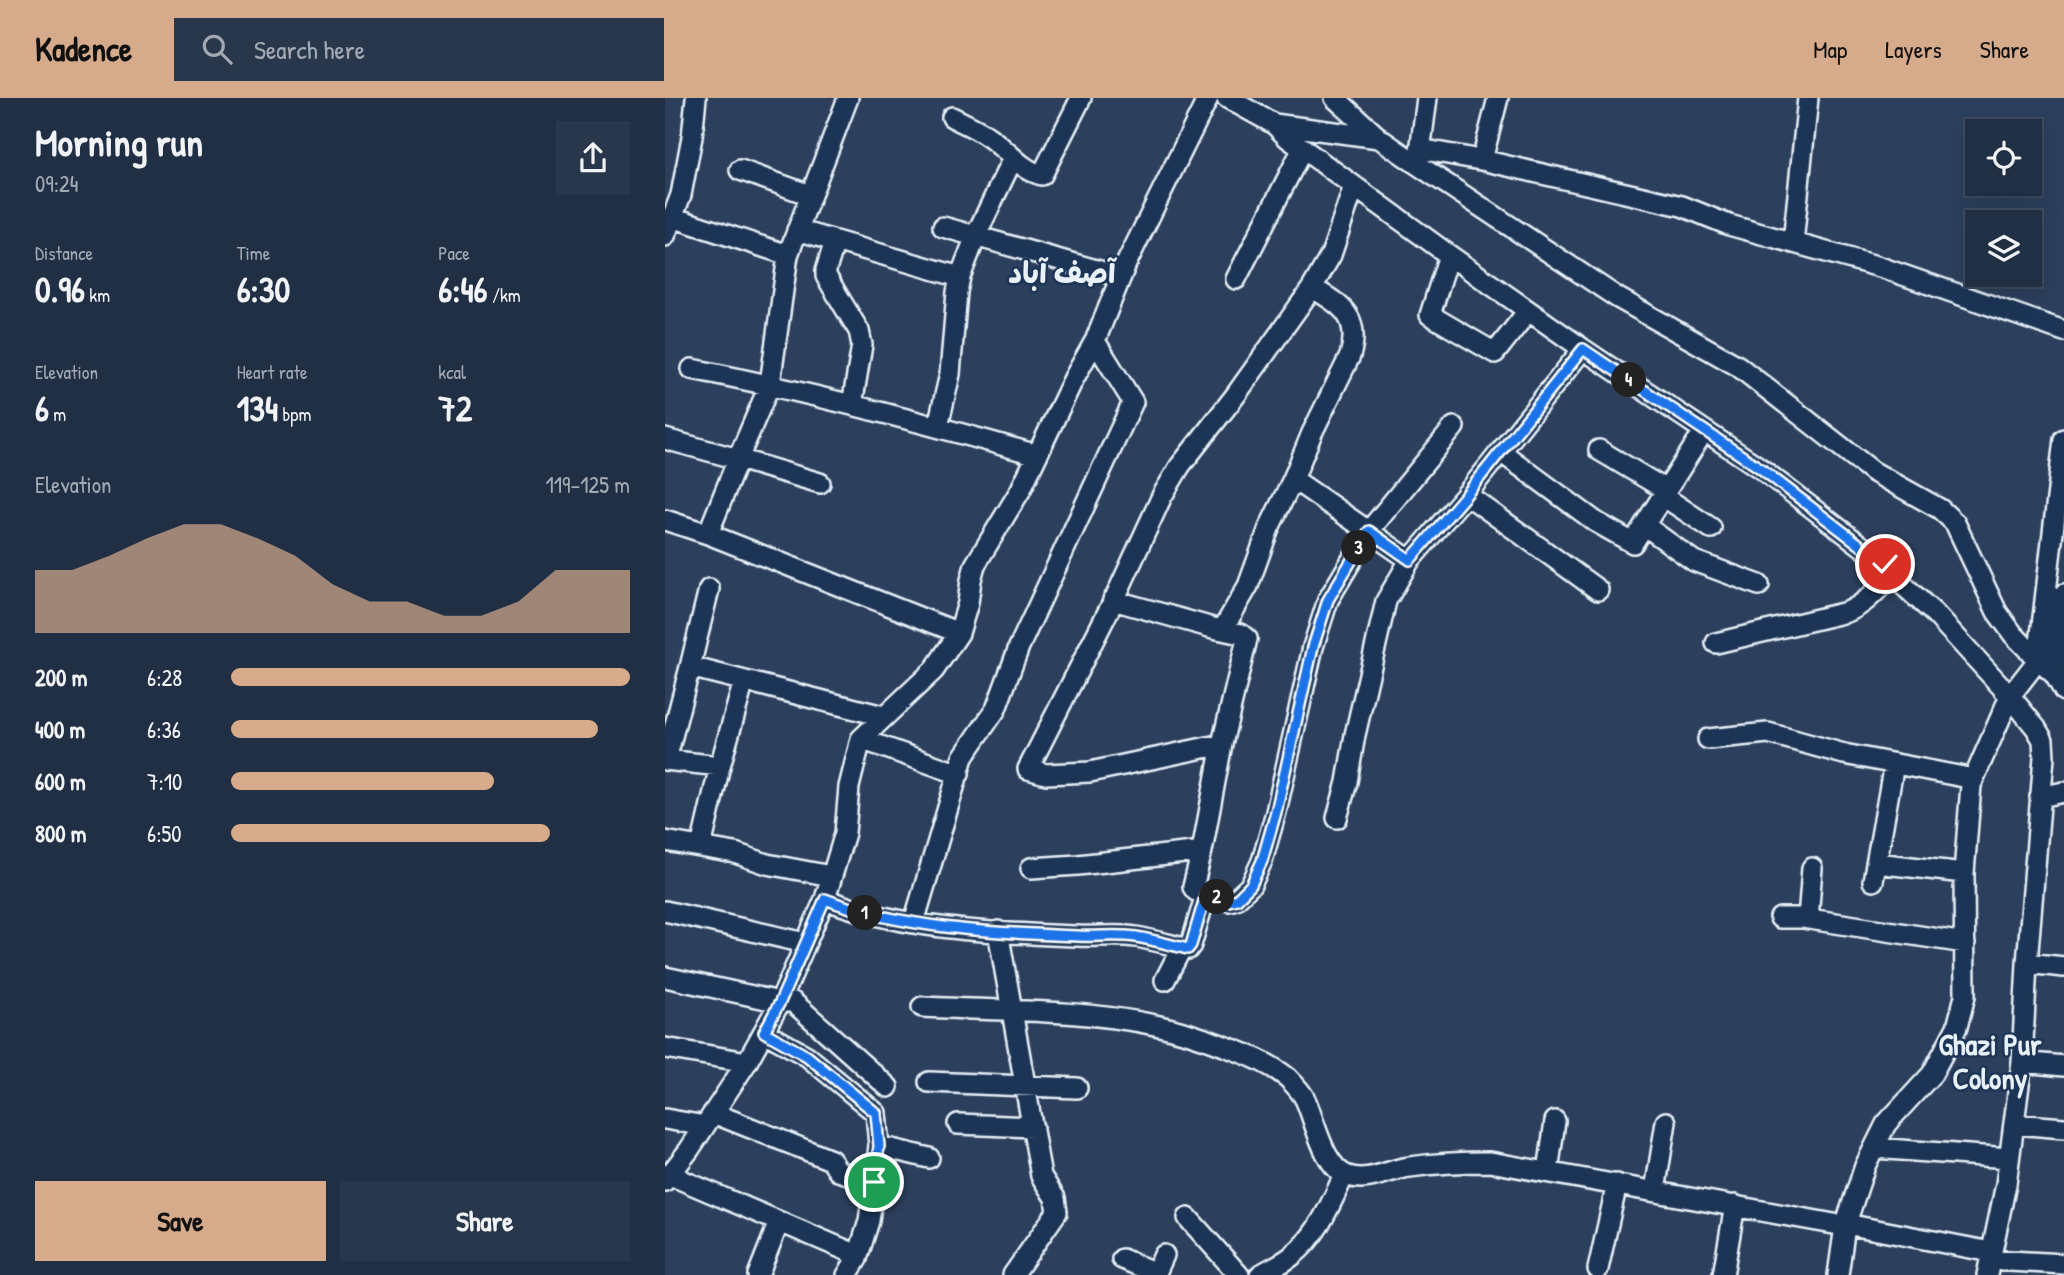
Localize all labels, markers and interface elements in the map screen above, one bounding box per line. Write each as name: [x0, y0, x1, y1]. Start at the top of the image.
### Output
search box: [174, 18, 664, 81]
text: Kadence: [35, 27, 132, 71]
icon: search: [198, 30, 236, 68]
text: Search here: [254, 32, 365, 67]
text: Map: [1813, 33, 1847, 65]
text: Layers: [1885, 33, 1942, 65]
text: Share: [1980, 33, 2029, 65]
text: Morning run: [35, 116, 203, 168]
map controls: [1965, 119, 2042, 287]
button: locate: [1965, 119, 2042, 196]
button: share: [556, 121, 630, 195]
text: 09:24: [35, 168, 78, 199]
button: layers: [1965, 210, 2042, 287]
text: Distance: [35, 240, 93, 266]
text: Time: [237, 240, 270, 266]
text: Pace: [438, 240, 470, 266]
district label: آصف آباد: [1008, 252, 1118, 292]
text: 0.96: [35, 266, 85, 313]
text: 6:30: [237, 266, 290, 313]
text: 6:46: [438, 266, 488, 313]
text: km: [85, 282, 110, 308]
text: /km: [488, 282, 521, 308]
text: Elevation: [35, 359, 98, 385]
text: Heart rate: [237, 359, 308, 385]
text: kcal: [438, 359, 466, 385]
pin: 4: [1611, 362, 1647, 398]
text: 4: [1625, 366, 1632, 392]
text: 6: [35, 385, 49, 432]
text: 134: [237, 385, 278, 432]
text: 72: [438, 385, 472, 432]
text: m: [49, 401, 66, 427]
text: bpm: [278, 401, 311, 427]
text: Elevation: [35, 469, 111, 500]
text: 119–125 m: [545, 469, 630, 500]
pin: 3: [1341, 531, 1377, 566]
text: 3: [1354, 534, 1363, 560]
pin: [1855, 534, 1915, 594]
icon: check: [1866, 545, 1904, 583]
text: 200 m: [35, 662, 87, 693]
text: 6:28: [147, 662, 182, 693]
text: 400 m: [35, 714, 85, 745]
text: 6:36: [147, 714, 181, 745]
text: 600 m: [35, 766, 86, 797]
text: 7:10: [147, 766, 182, 797]
text: 800 m: [35, 818, 87, 849]
text: 6:50: [147, 818, 182, 849]
pin: 2: [1199, 880, 1235, 914]
text: 2: [1212, 883, 1221, 909]
pin: 1: [847, 896, 883, 930]
text: 1: [861, 899, 868, 925]
district label: Ghazi Pur Colony: [1938, 1024, 2042, 1099]
pin: [844, 1152, 904, 1212]
icon: arrive: [855, 1163, 893, 1201]
button: Save: [35, 1181, 326, 1261]
button: Share: [340, 1181, 630, 1261]

